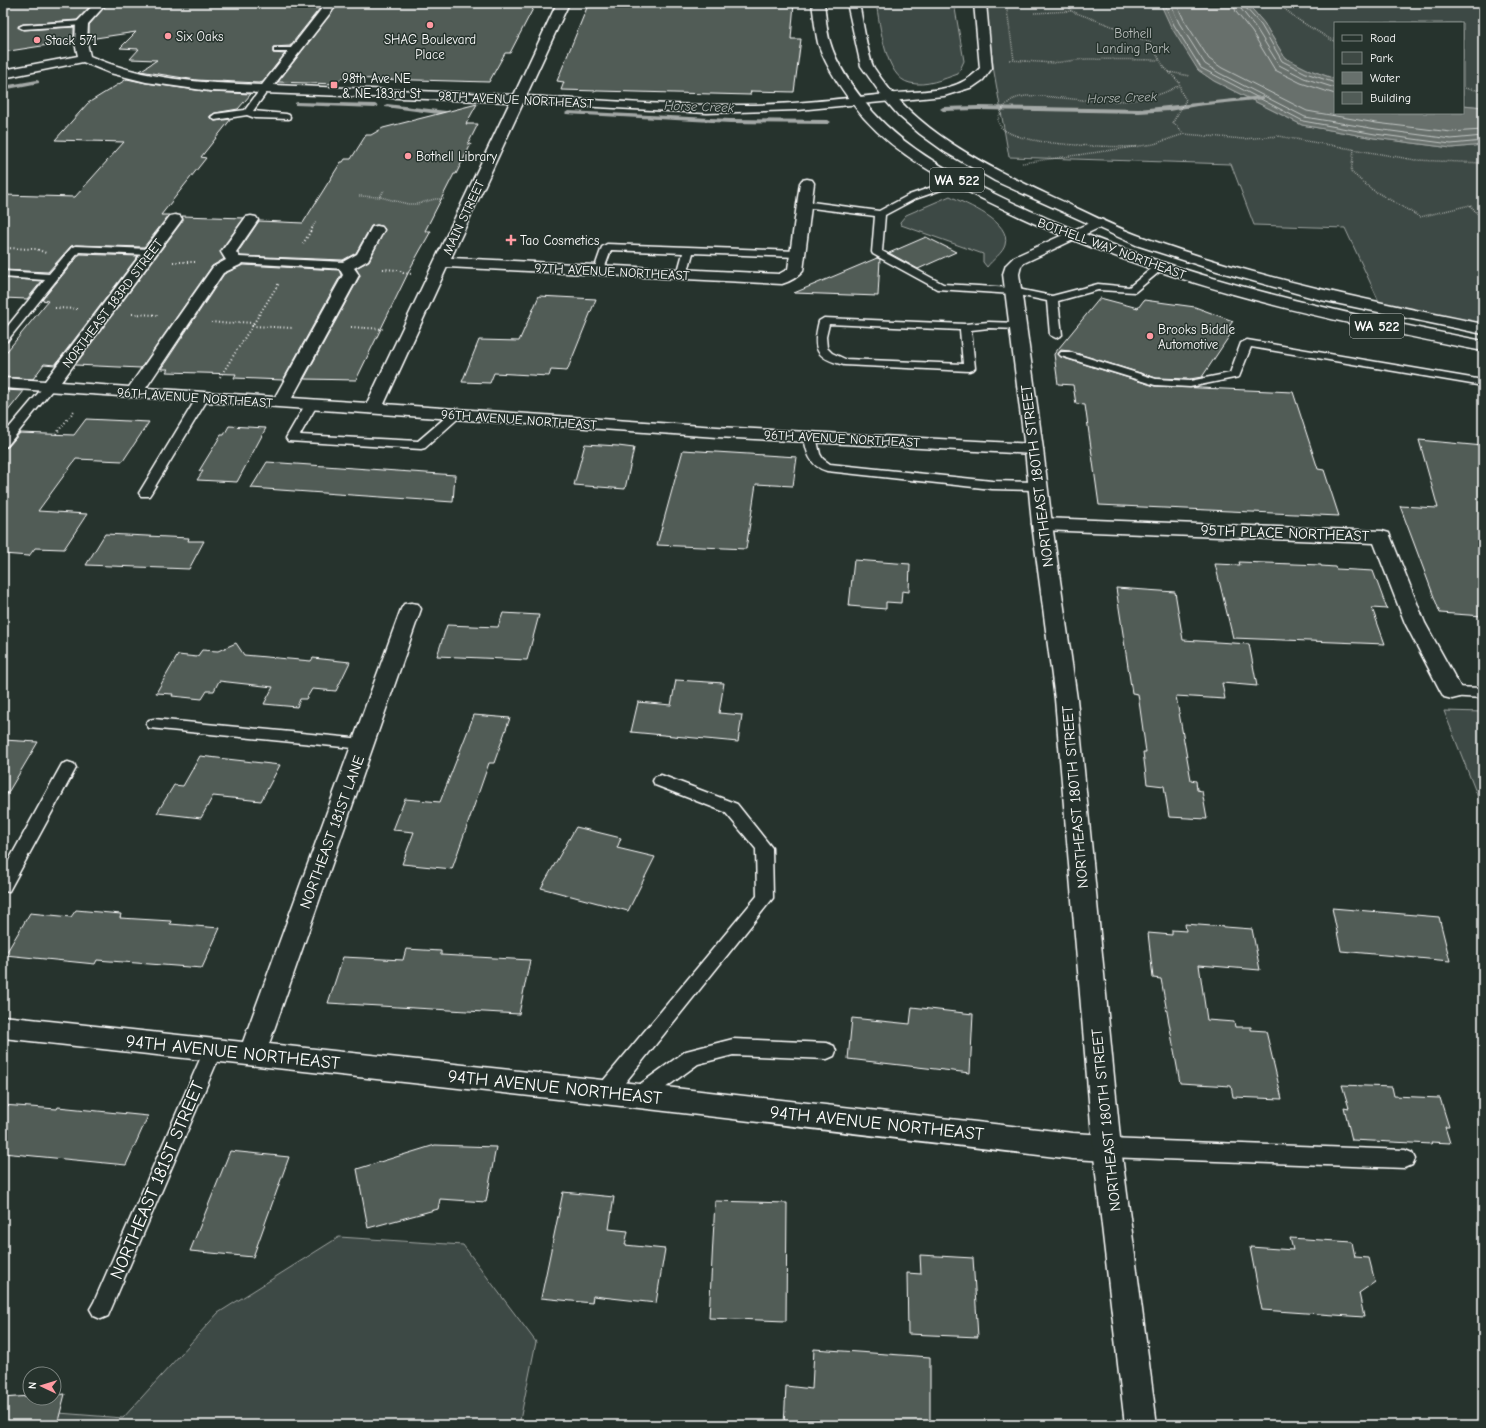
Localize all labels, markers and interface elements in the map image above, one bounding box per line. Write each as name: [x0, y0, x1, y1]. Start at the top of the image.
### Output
marker: SHAG Boulevard Place: [425, 20, 435, 30]
legend: [1334, 22, 1464, 114]
park label: Bothell Landing Park: [1096, 26, 1170, 56]
place label: Six Oaks: [176, 29, 223, 44]
marker: Six Oaks: [163, 31, 173, 41]
text: Road: [1370, 31, 1396, 45]
place label: SHAG Boulevard Place: [384, 32, 476, 62]
place label: Stack 571: [45, 33, 97, 48]
marker: Stack 571: [32, 35, 42, 45]
text: Park: [1370, 51, 1393, 65]
place label: 98th Ave NE & NE 183rd St: [342, 71, 422, 101]
text: Water: [1370, 71, 1400, 85]
marker: 98th Ave NE & NE 183rd St: [329, 80, 339, 90]
street label: 98TH AVENUE NORTHEAST: [438, 88, 594, 111]
water label: Horse Creek: [1087, 89, 1158, 106]
text: Building: [1370, 91, 1411, 105]
water label: Horse Creek: [664, 98, 735, 115]
place label: Bothell Library: [416, 149, 497, 164]
marker: Bothell Library: [403, 151, 413, 161]
road number: WA 522: [930, 168, 984, 192]
street label: MAIN STREET: [440, 177, 487, 257]
street label: BOTHELL WAY NORTHEAST: [1036, 215, 1188, 282]
place label: Tao Cosmetics: [520, 233, 599, 248]
marker: Tao Cosmetics: [505, 234, 517, 246]
street label: NORTHEAST 183RD STREET: [59, 236, 166, 371]
street label: 97TH AVENUE NORTHEAST: [534, 260, 690, 283]
road number: WA 522: [1350, 314, 1404, 338]
place label: Brooks Biddle Automotive: [1158, 322, 1235, 352]
marker: Brooks Biddle Automotive: [1145, 331, 1155, 341]
street label: NORTHEAST 180TH STREET: [1017, 384, 1057, 568]
street label: 96TH AVENUE NORTHEAST: [117, 385, 274, 410]
street label: 96TH AVENUE NORTHEAST: [441, 407, 598, 432]
street label: 96TH AVENUE NORTHEAST: [764, 427, 921, 450]
street label: 95TH PLACE NORTHEAST: [1200, 521, 1370, 545]
street label: NORTHEAST 180TH STREET: [1058, 705, 1092, 889]
street label: NORTHEAST 181ST LANE: [296, 753, 368, 911]
street label: NORTHEAST 180TH STREET: [1087, 1028, 1125, 1212]
street label: 94TH AVENUE NORTHEAST: [125, 1031, 342, 1074]
street label: 94TH AVENUE NORTHEAST: [447, 1066, 664, 1109]
street label: NORTHEAST 181ST STREET: [106, 1077, 209, 1282]
street label: 94TH AVENUE NORTHEAST: [769, 1102, 986, 1145]
north arrow: [22, 1366, 62, 1406]
text: N: [26, 1381, 39, 1389]

